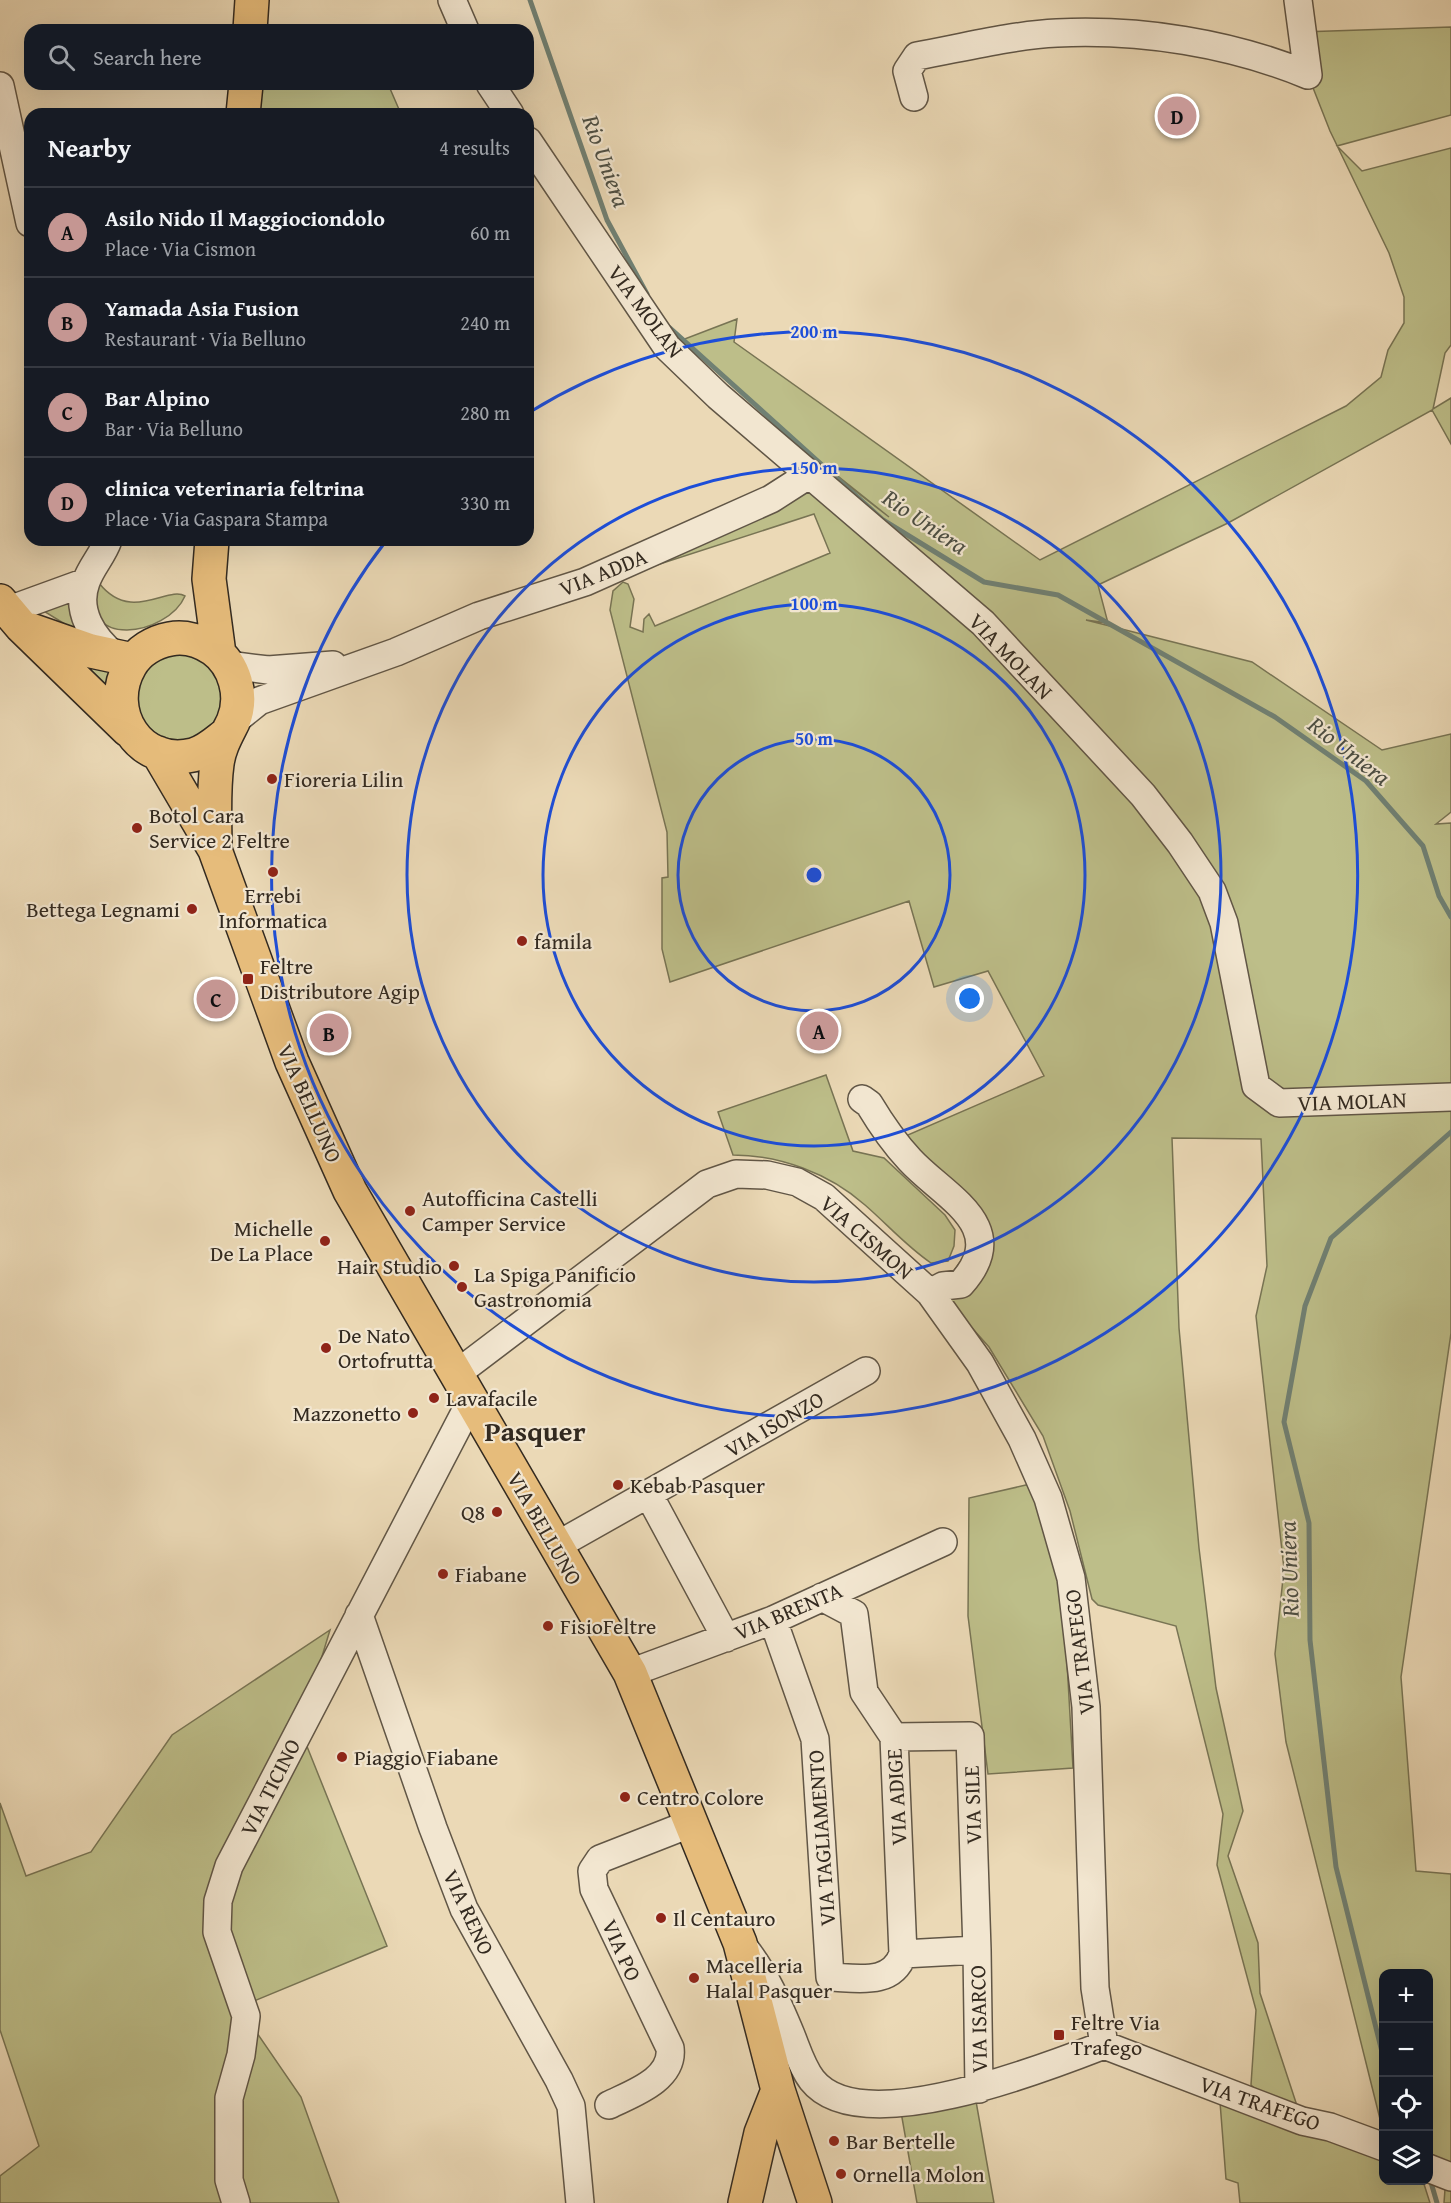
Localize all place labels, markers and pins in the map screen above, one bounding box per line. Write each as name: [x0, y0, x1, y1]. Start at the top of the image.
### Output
pin: D: [1158, 94, 1196, 138]
place label: Fioreria Lilin: [284, 763, 404, 795]
marker: Fioreria Lilin: [265, 772, 279, 786]
place label: Botol Cara Service 2 Feltre: [149, 799, 290, 856]
marker: Botol Cara Service 2 Feltre: [130, 821, 144, 835]
marker: Errebi Informatica: [266, 865, 280, 879]
centre of rings: [804, 865, 824, 885]
place label: Errebi Informatica: [219, 879, 328, 936]
place label: Bettega Legnami: [26, 893, 180, 925]
marker: Bettega Legnami: [185, 902, 199, 916]
place label: famila: [534, 925, 593, 957]
marker: famila: [515, 934, 529, 948]
place label: Feltre Distributore Agip: [260, 950, 420, 1007]
marker: Feltre Distributore Agip: [241, 972, 255, 986]
pin: C: [196, 976, 236, 1022]
pin: A: [800, 1008, 838, 1054]
pin: B: [310, 1010, 348, 1056]
place label: Autofficina Castelli Camper Service: [422, 1182, 598, 1239]
marker: Autofficina Castelli Camper Service: [403, 1204, 417, 1218]
place label: Michelle De La Place: [210, 1212, 313, 1269]
marker: Michelle De La Place: [318, 1234, 332, 1248]
place label: Hair Studio: [337, 1250, 442, 1282]
place label: La Spiga Panificio Gastronomia: [474, 1258, 636, 1315]
marker: Hair Studio: [447, 1259, 461, 1273]
marker: La Spiga Panificio Gastronomia: [455, 1280, 469, 1294]
place label: De Nato Ortofrutta: [338, 1319, 434, 1376]
marker: De Nato Ortofrutta: [319, 1341, 333, 1355]
place label: Lavafacile: [446, 1382, 538, 1414]
marker: Lavafacile: [427, 1391, 441, 1405]
place label: Mazzonetto: [293, 1397, 401, 1429]
marker: Mazzonetto: [406, 1406, 420, 1420]
place label: Kebab Pasquer: [630, 1469, 765, 1501]
marker: Kebab Pasquer: [611, 1478, 625, 1492]
place label: Q8: [461, 1496, 485, 1528]
marker: Q8: [490, 1505, 504, 1519]
place label: Fiabane: [455, 1558, 527, 1590]
marker: Fiabane: [436, 1567, 450, 1581]
place label: FisioFeltre: [560, 1610, 656, 1642]
marker: FisioFeltre: [541, 1619, 555, 1633]
place label: Piaggio Fiabane: [354, 1741, 498, 1773]
marker: Piaggio Fiabane: [335, 1750, 349, 1764]
place label: Centro Colore: [637, 1781, 764, 1813]
marker: Centro Colore: [618, 1790, 632, 1804]
place label: Il Centauro: [673, 1902, 775, 1934]
marker: Il Centauro: [654, 1911, 668, 1925]
place label: Macelleria Halal Pasquer: [706, 1949, 832, 2006]
marker: Macelleria Halal Pasquer: [687, 1971, 701, 1985]
place label: Feltre Via Trafego: [1071, 2006, 1161, 2063]
marker: Feltre Via Trafego: [1052, 2028, 1066, 2042]
place label: Bar Bertelle: [846, 2125, 955, 2157]
marker: Bar Bertelle: [827, 2134, 841, 2148]
place label: Ornella Molon: [853, 2158, 985, 2190]
marker: Ornella Molon: [834, 2167, 848, 2181]

